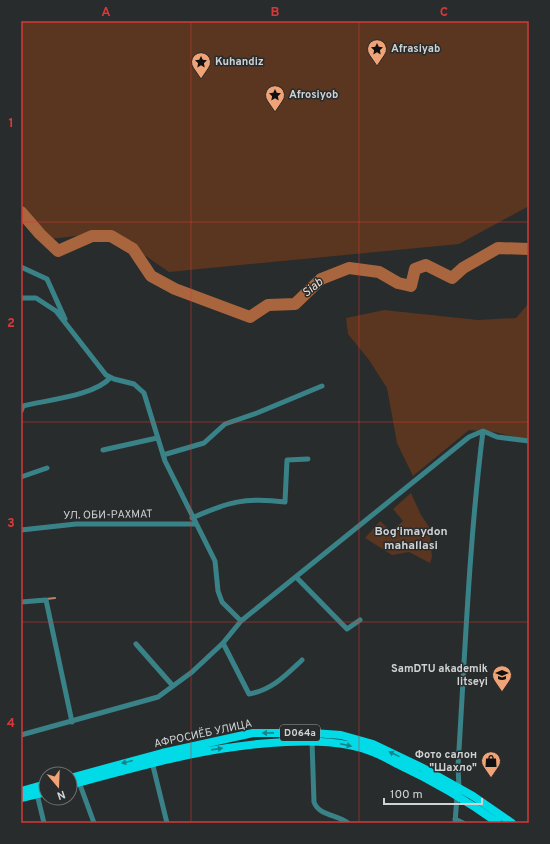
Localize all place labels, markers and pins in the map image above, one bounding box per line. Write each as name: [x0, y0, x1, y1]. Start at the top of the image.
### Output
place icon: Afrasiyab: [366, 38, 388, 66]
place label: Afrasiyab: [391, 42, 440, 56]
place icon: Kuhandiz: [190, 51, 212, 79]
place label: Kuhandiz: [215, 55, 264, 69]
place icon: Afrosiyob: [264, 84, 286, 112]
place label: Afrosiyob: [289, 88, 338, 102]
place label: SamDTU akademik litseyi: [391, 662, 488, 689]
school or university icon: SamDTU akademik litseyi: [491, 664, 513, 692]
place label: Фото салон "Шахло": [415, 748, 477, 775]
shop icon: Фото салон "Шахло": [480, 750, 502, 778]

